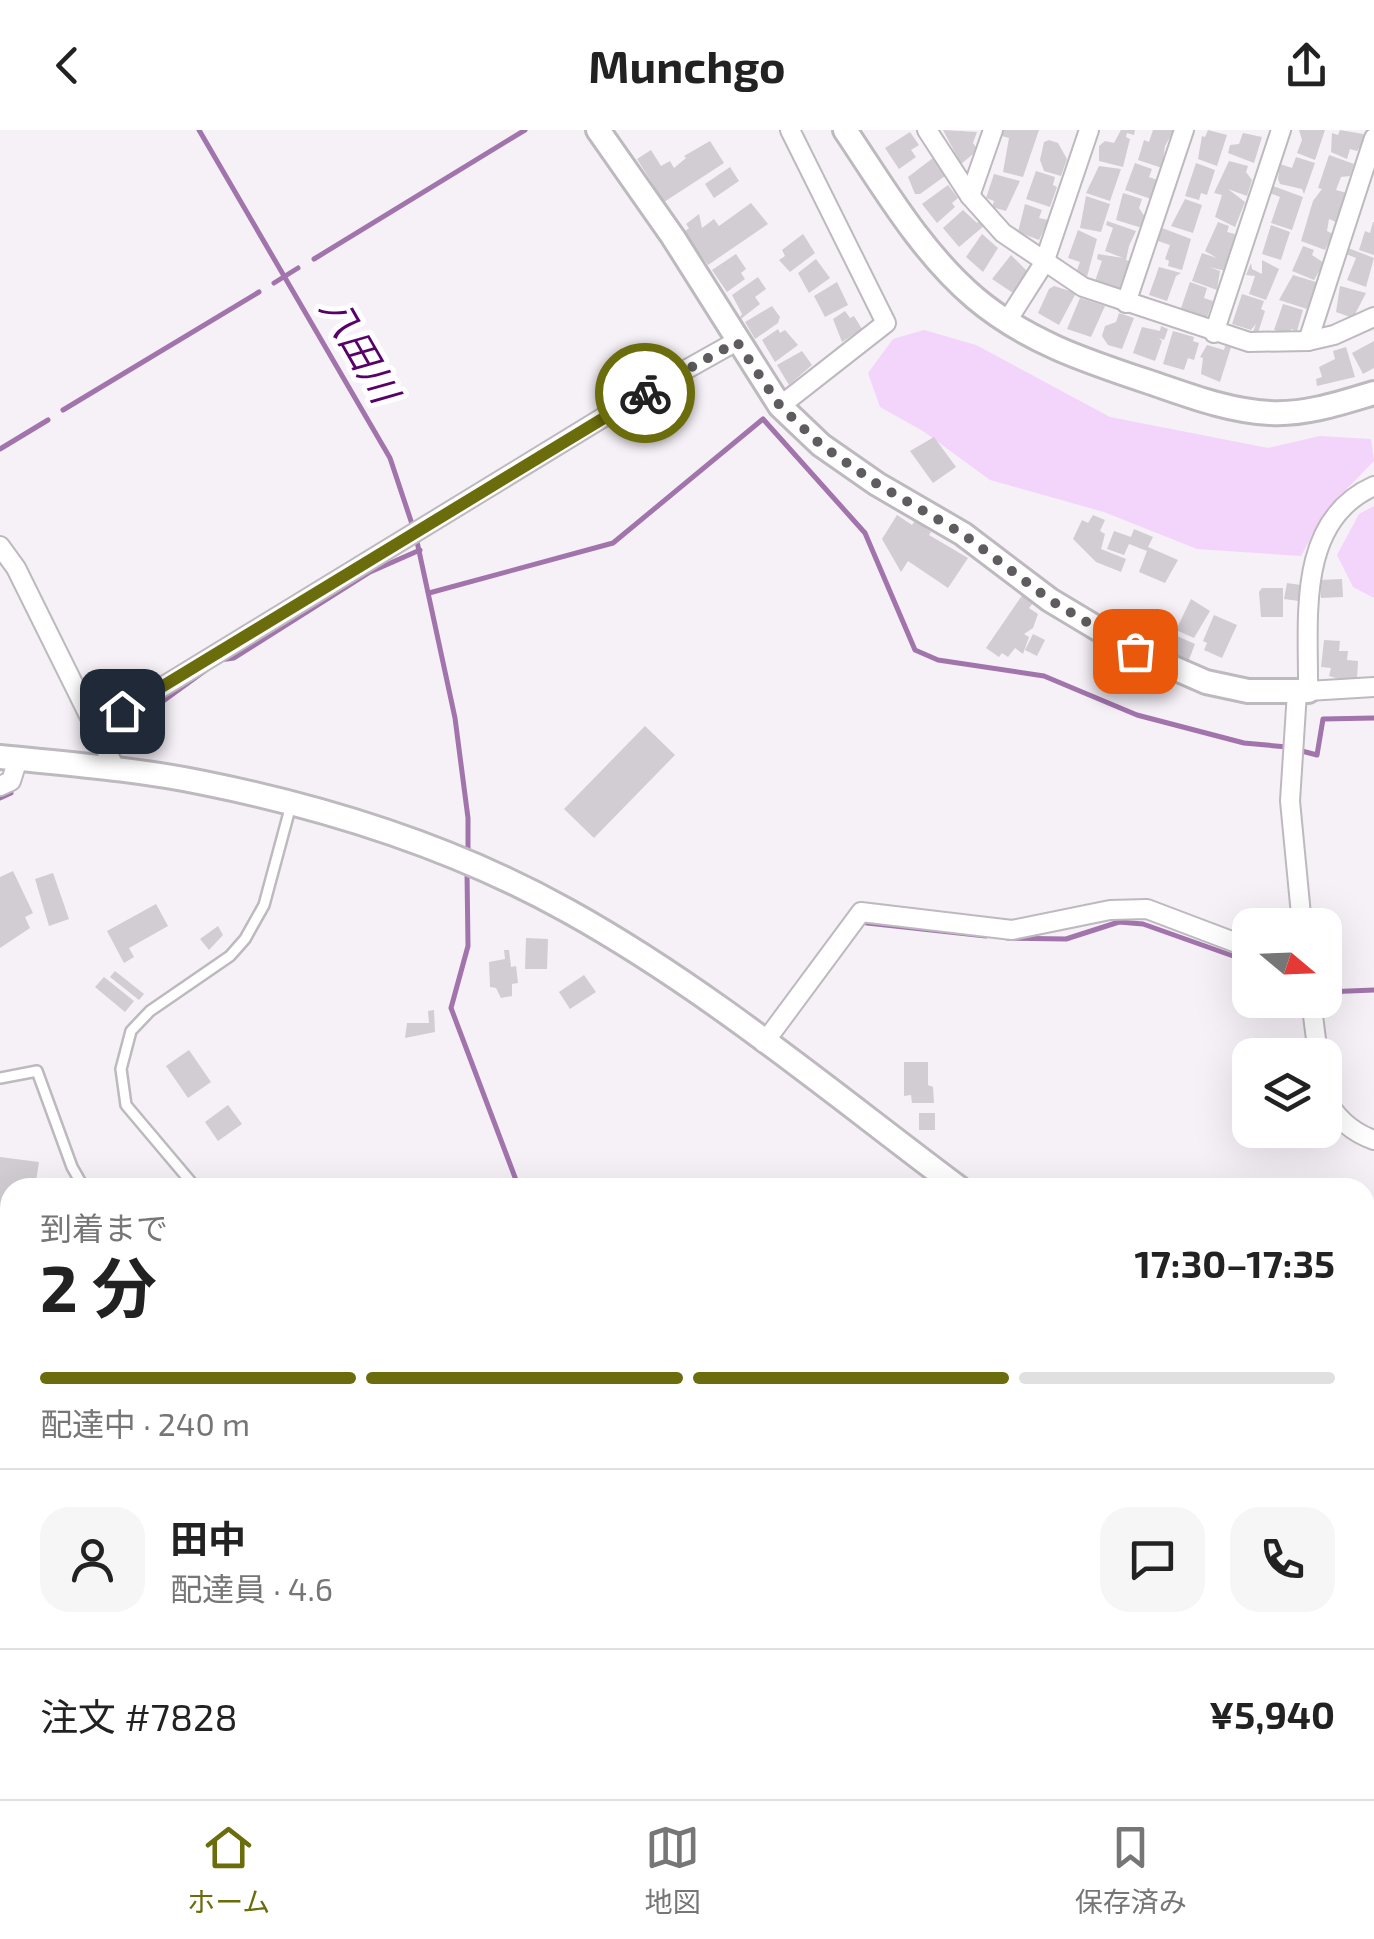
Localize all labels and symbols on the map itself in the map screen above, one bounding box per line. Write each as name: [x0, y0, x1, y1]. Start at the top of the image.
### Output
water label: 八田川: [312, 288, 411, 413]
courier: [595, 343, 695, 443]
pin: [1093, 609, 1178, 694]
pin: [80, 669, 165, 754]
north arrow: [1232, 908, 1342, 1018]

